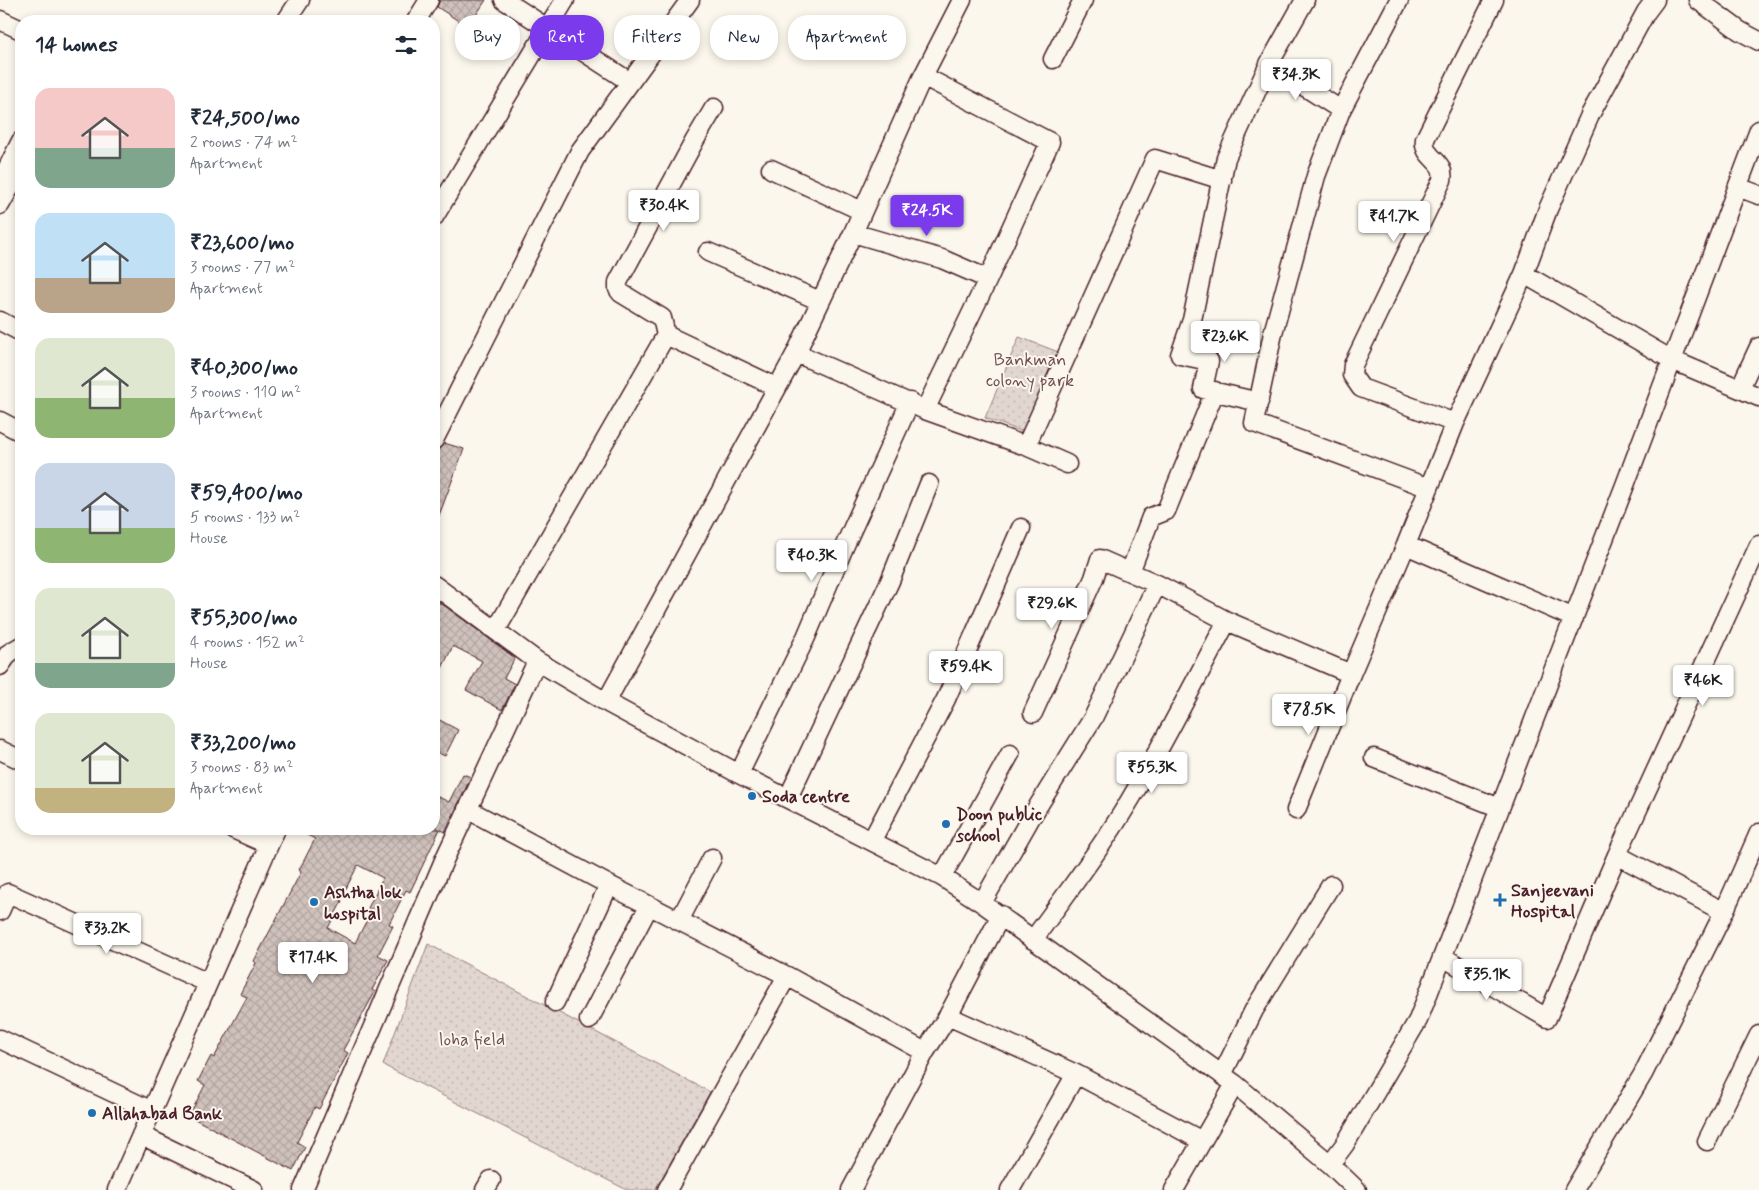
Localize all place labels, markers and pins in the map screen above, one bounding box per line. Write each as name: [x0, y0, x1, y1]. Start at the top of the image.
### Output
pin: ₹34.3K: [1255, 58, 1337, 101]
pin: ₹30.4K: [623, 190, 705, 232]
pin: ₹24.5K: [886, 194, 968, 237]
pin: ₹41.7K: [1353, 200, 1435, 243]
pin: ₹23.6K: [1184, 320, 1266, 363]
pin: ₹40.3K: [771, 540, 853, 582]
pin: ₹29.6K: [1011, 588, 1093, 630]
pin: ₹59.4K: [925, 650, 1007, 693]
pin: ₹46K: [1673, 664, 1733, 707]
pin: ₹78.5K: [1268, 694, 1350, 736]
pin: ₹55.3K: [1111, 752, 1193, 794]
place label: Soda centre: [762, 785, 850, 809]
marker: Soda centre: [746, 790, 758, 802]
place label: Doon public school: [955, 803, 1043, 848]
marker: Doon public school: [940, 818, 952, 830]
place label: Sanjeevani Hospital: [1511, 879, 1594, 924]
place label: Ashtha lok hospital: [324, 881, 403, 926]
marker: Sanjeevani Hospital: [1493, 893, 1507, 907]
marker: Ashtha lok hospital: [308, 896, 320, 908]
pin: ₹33.2K: [66, 912, 148, 955]
pin: ₹17.4K: [272, 942, 354, 984]
pin: ₹35.1K: [1446, 958, 1528, 1001]
place label: Allahabad Bank: [102, 1102, 223, 1126]
marker: Allahabad Bank: [86, 1107, 98, 1119]

